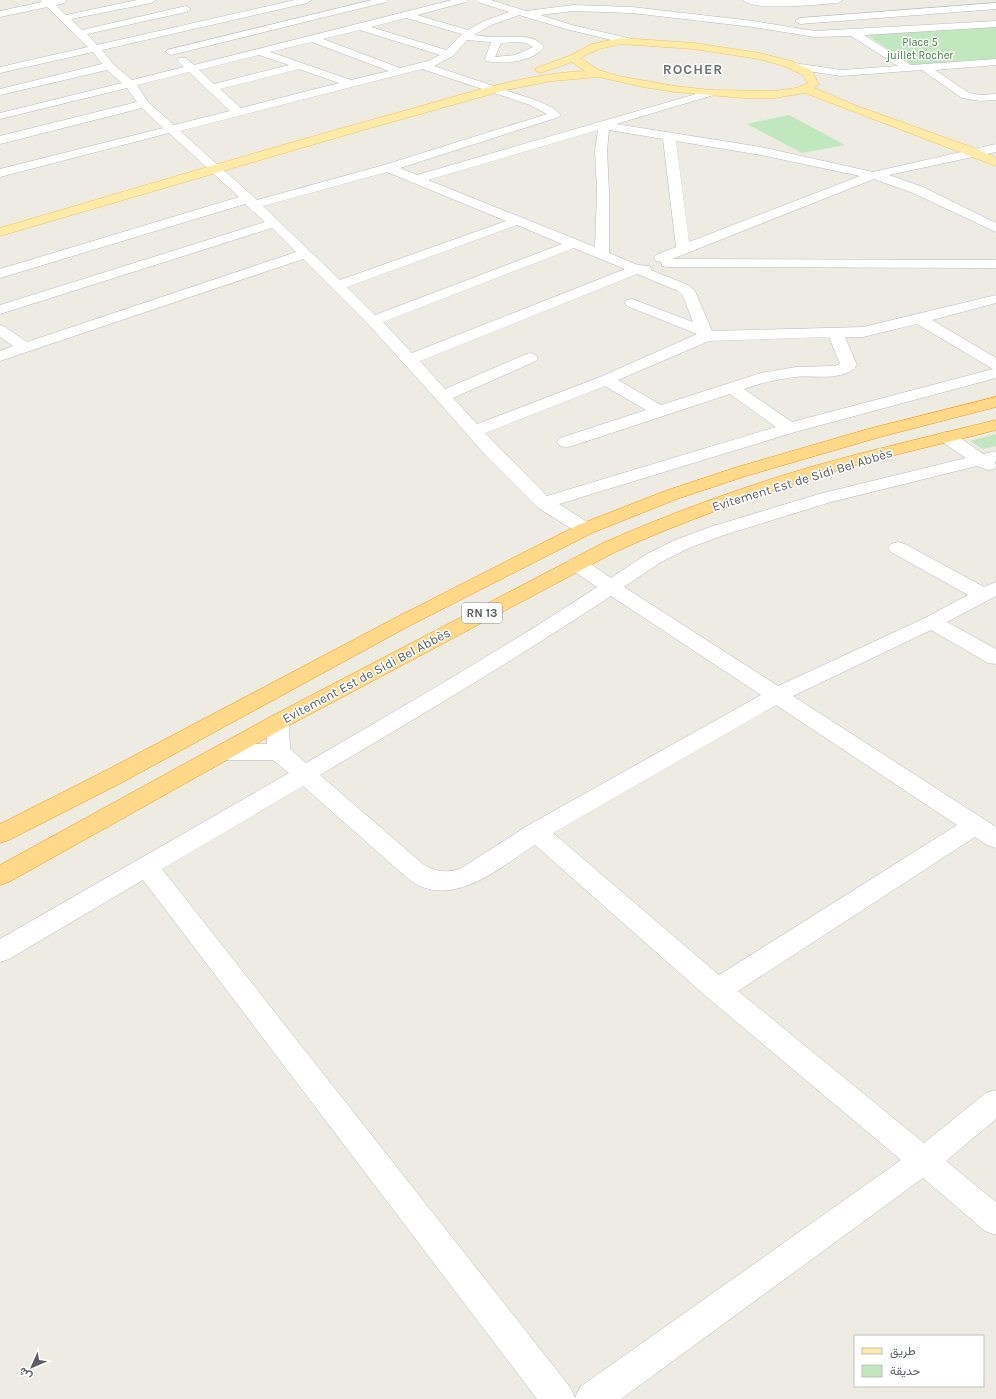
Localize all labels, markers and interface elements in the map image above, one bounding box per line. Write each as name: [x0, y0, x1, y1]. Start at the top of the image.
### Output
park label: Place 5 juillet Rocher: [886, 36, 953, 62]
district label: ROCHER: [663, 61, 723, 78]
street label: Evitement Est de Sidi Bel Abbès: [710, 445, 894, 514]
road number: RN 13: [462, 603, 502, 623]
street label: Evitement Est de Sidi Bel Abbès: [280, 625, 453, 726]
legend: [854, 1335, 984, 1387]
text: طريق: [890, 1344, 916, 1359]
north arrow: [12, 1347, 52, 1387]
text: ش: [16, 1364, 35, 1383]
text: حديقة: [890, 1364, 920, 1378]

